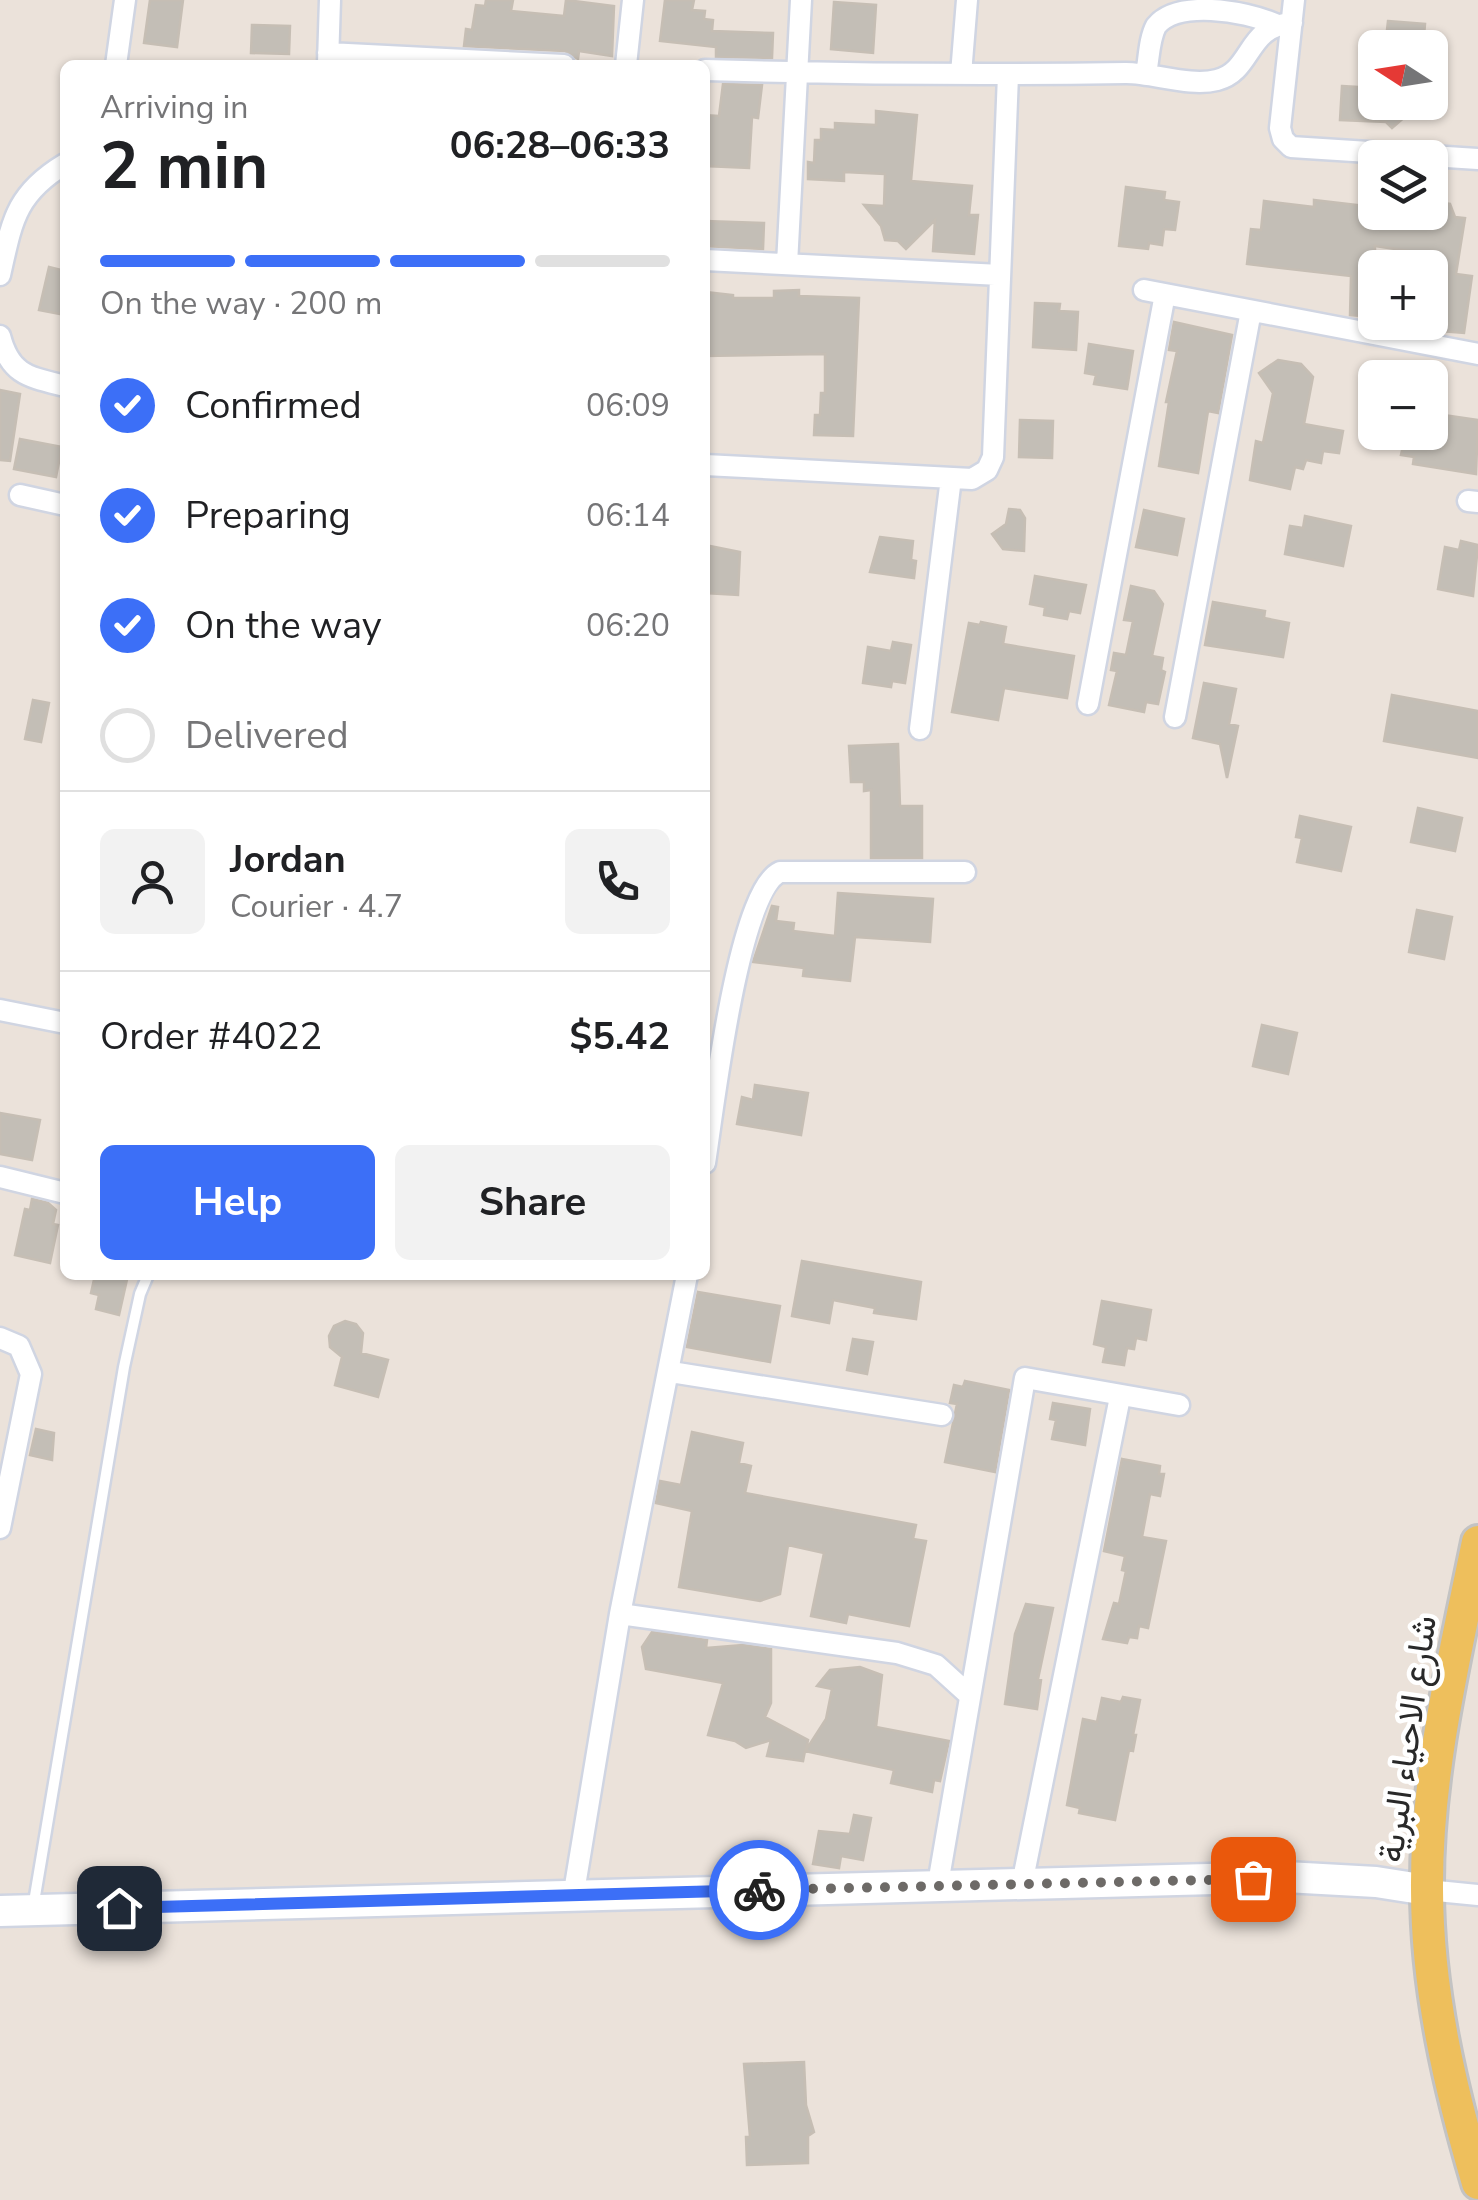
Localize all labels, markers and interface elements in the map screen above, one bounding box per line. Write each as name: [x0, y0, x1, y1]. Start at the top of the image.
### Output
north arrow: [1358, 30, 1448, 120]
map controls: [1358, 30, 1448, 450]
text: Arriving in: [100, 86, 248, 129]
text: 06:28–06:33: [450, 120, 670, 171]
text: 2 min: [100, 122, 268, 211]
button: layers: [1358, 140, 1448, 230]
button: +: [1358, 250, 1448, 340]
text: On the way · 200 m: [100, 282, 382, 325]
button: −: [1358, 360, 1448, 450]
icon: check: [100, 378, 155, 433]
text: Confirmed: [185, 380, 362, 431]
text: 06:09: [586, 384, 670, 427]
icon: check: [100, 488, 155, 543]
text: Preparing: [185, 490, 351, 541]
text: 06:14: [586, 494, 670, 537]
icon: check: [100, 598, 155, 653]
text: On the way: [185, 600, 381, 651]
text: 06:20: [586, 604, 670, 647]
text: Delivered: [185, 710, 349, 761]
button: person: [100, 829, 205, 934]
button: phone: [565, 829, 670, 934]
text: Jordan: [230, 834, 346, 885]
text: Courier · 4.7: [230, 885, 403, 928]
text: Order #4022: [100, 1011, 322, 1062]
text: $5.42: [569, 1011, 670, 1062]
button: Help: [100, 1145, 375, 1260]
button: Share: [395, 1145, 670, 1260]
street label: شارع الاحياء البرية: [1367, 1613, 1448, 1866]
pin: [1211, 1837, 1296, 1922]
courier: [709, 1840, 809, 1940]
icon: bag: [1226, 1852, 1281, 1907]
icon: bike: [732, 1863, 787, 1918]
pin: [77, 1866, 162, 1951]
icon: home: [92, 1881, 147, 1936]

